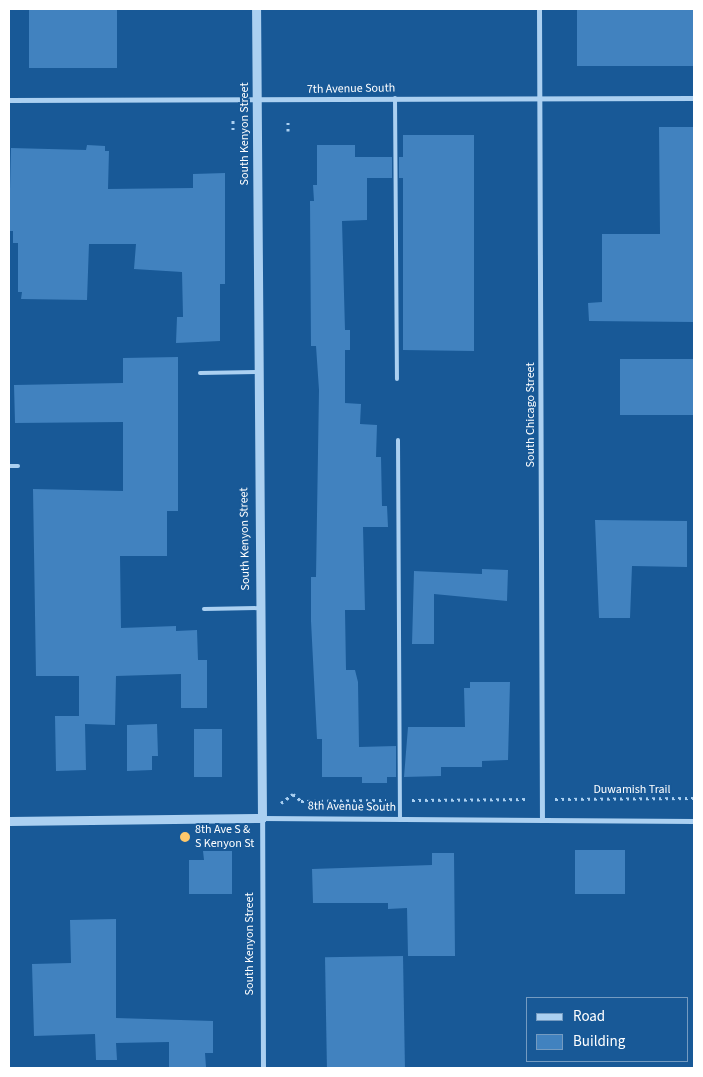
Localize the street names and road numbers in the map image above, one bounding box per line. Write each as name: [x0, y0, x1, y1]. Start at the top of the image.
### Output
street label: 7th Avenue South: [307, 81, 395, 97]
street label: South Kenyon Street: [238, 83, 252, 185]
street label: South Chicago Street: [524, 362, 538, 468]
street label: South Kenyon Street: [237, 487, 253, 591]
street label: Duwamish Trail: [593, 783, 671, 797]
street label: 8th Avenue South: [308, 799, 396, 815]
street label: South Kenyon Street: [243, 893, 257, 995]

